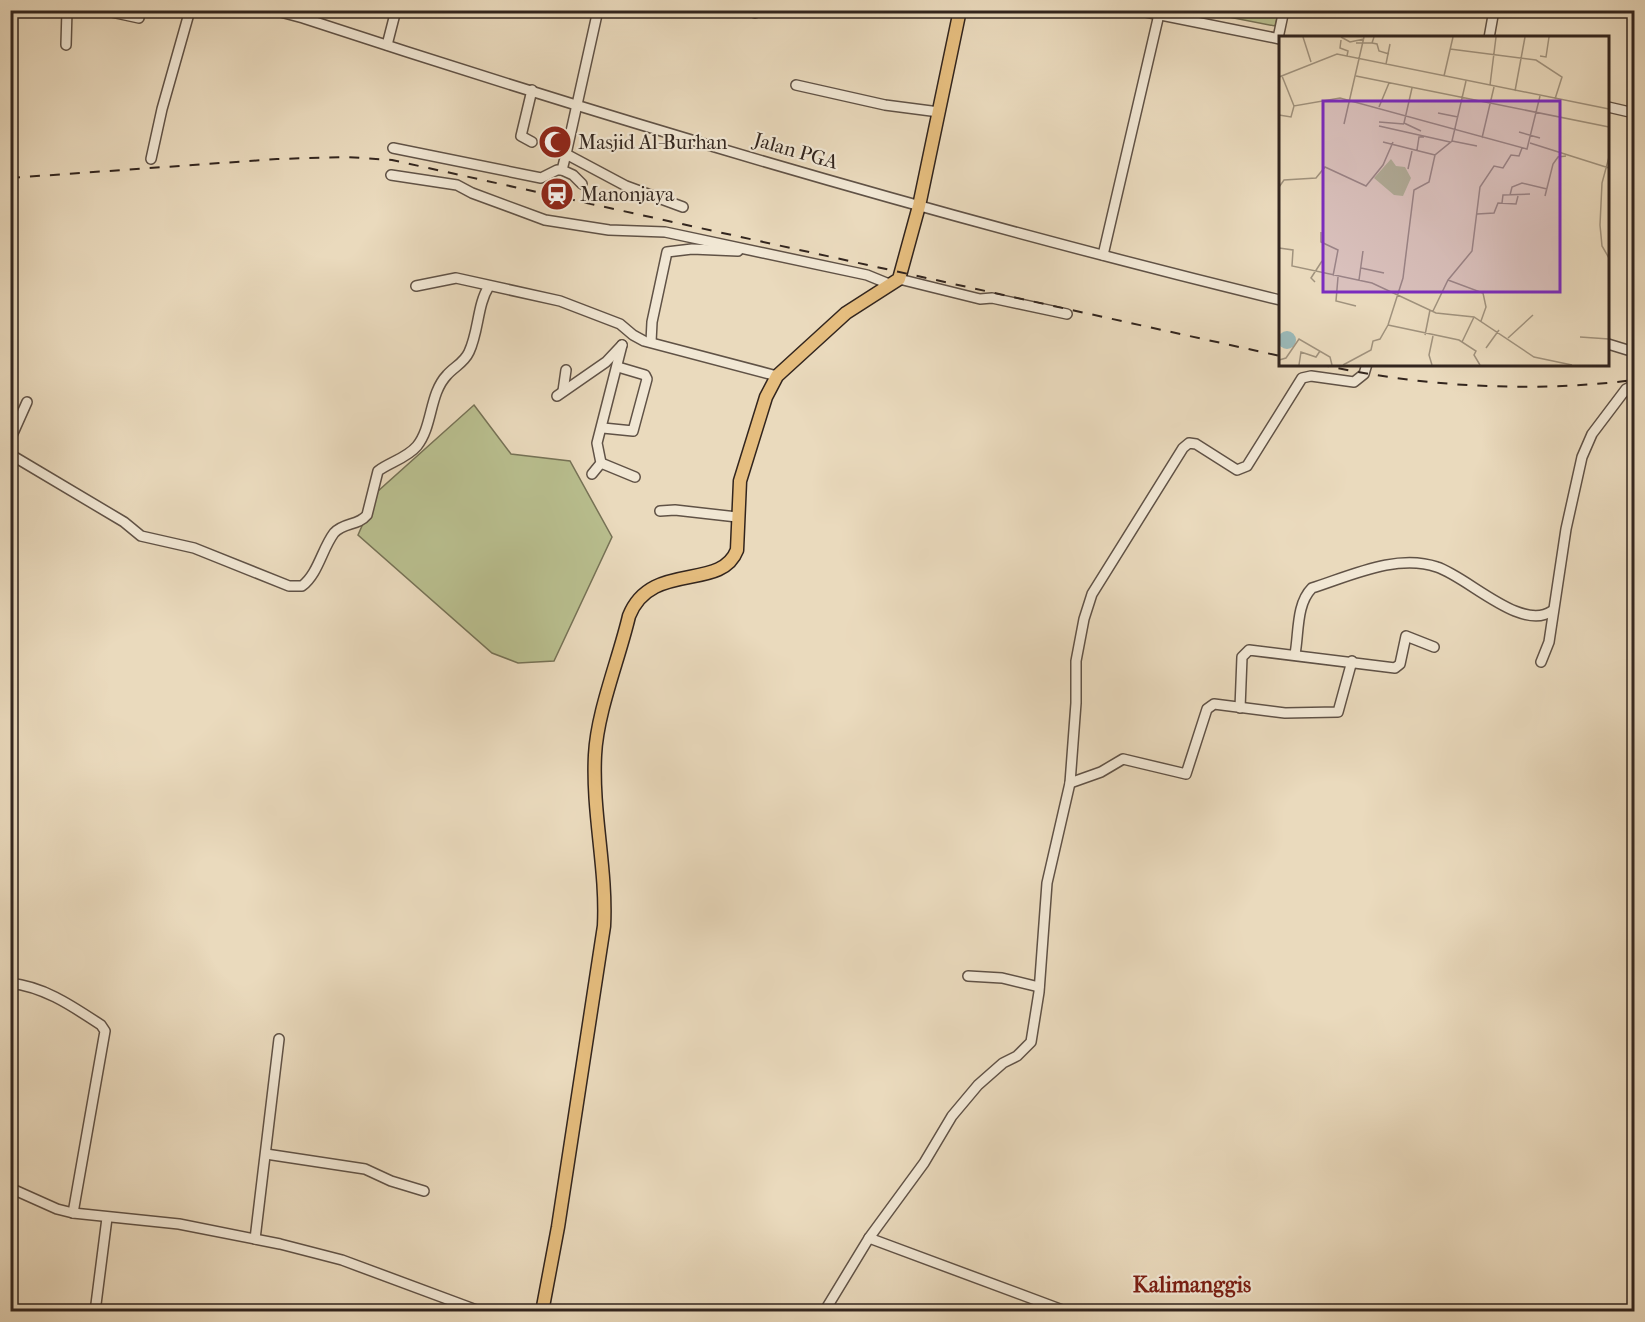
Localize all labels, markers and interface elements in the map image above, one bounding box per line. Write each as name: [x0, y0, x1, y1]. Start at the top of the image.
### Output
inset map: [1279, 36, 1609, 366]
mosque icon: Masjid Al-Burhan: [537, 124, 573, 160]
street label: Jalan PGA: [749, 128, 842, 174]
place label: Masjid Al-Burhan: [578, 131, 728, 154]
station icon: Manonjaya: [539, 176, 575, 212]
place label: Manonjaya: [580, 183, 675, 206]
district label: Kalimanggis: [1133, 1272, 1251, 1298]

